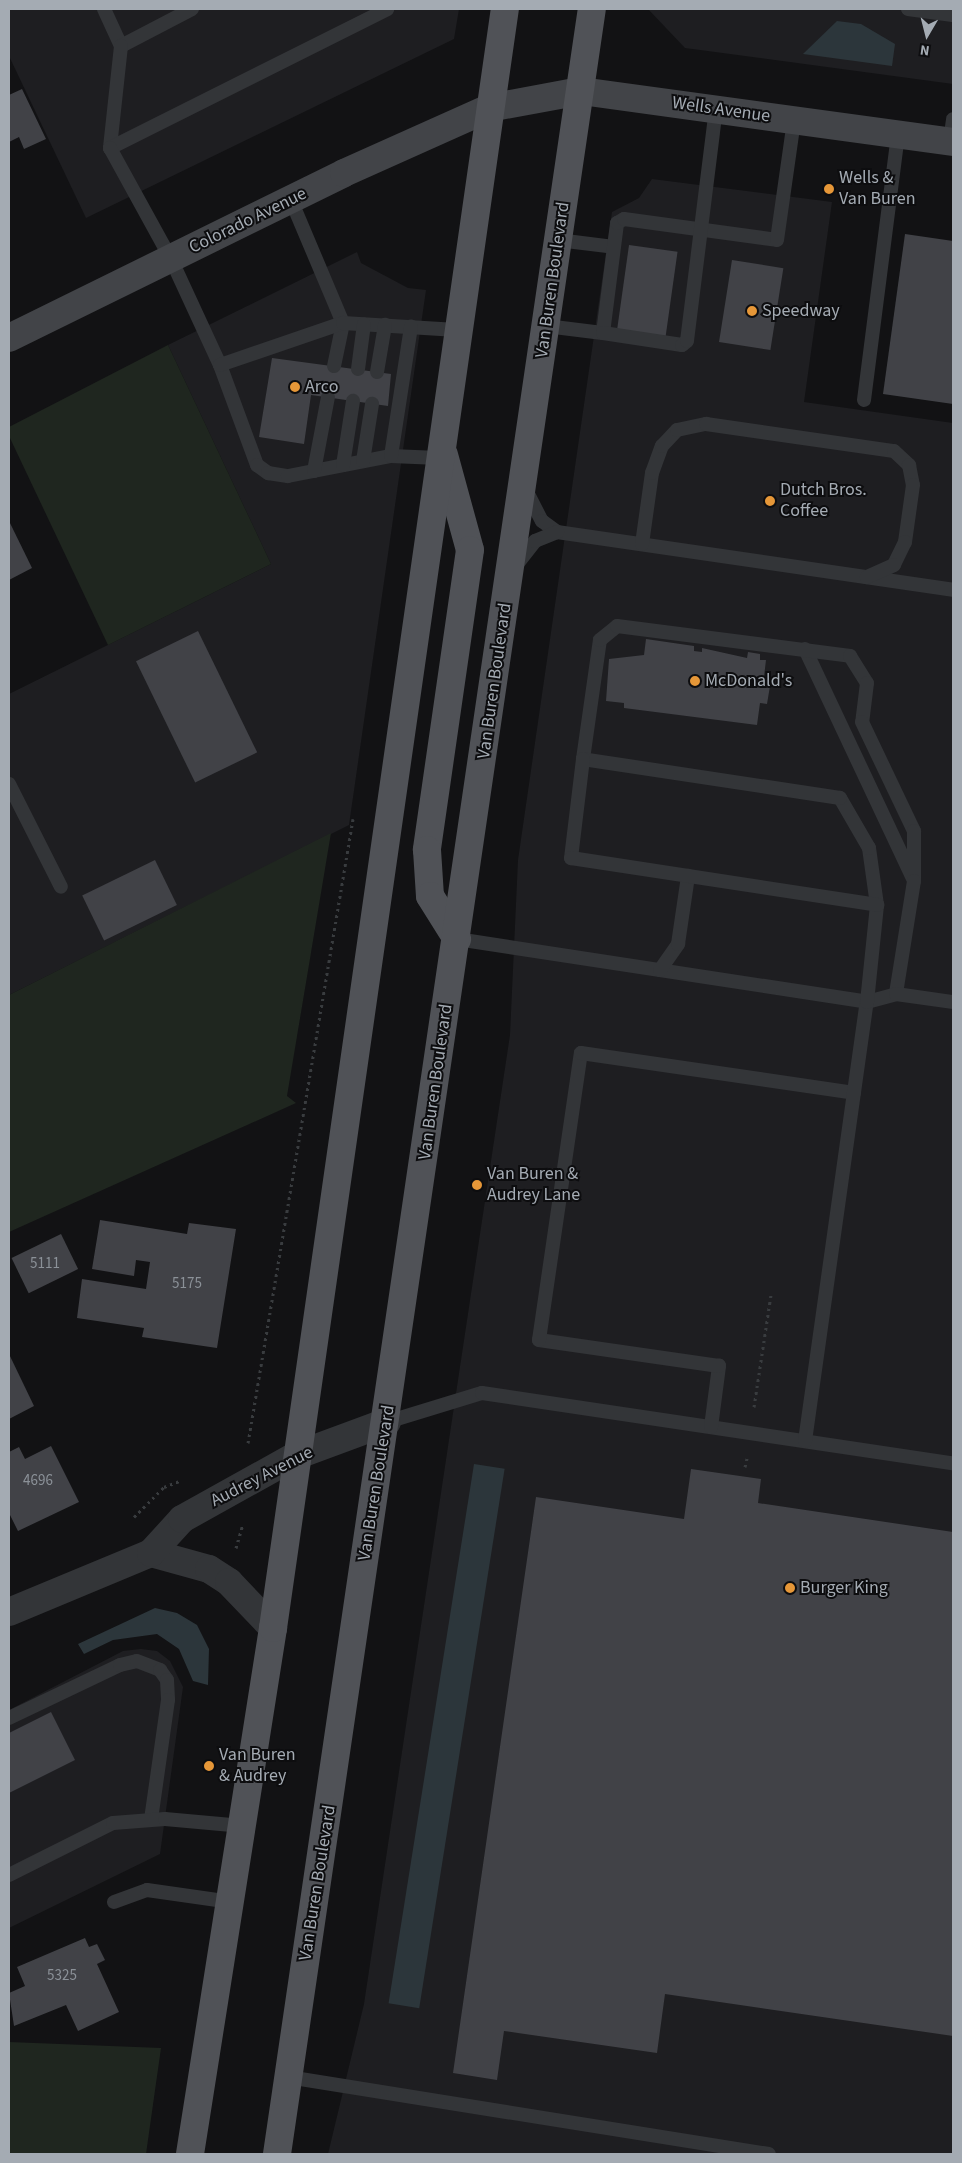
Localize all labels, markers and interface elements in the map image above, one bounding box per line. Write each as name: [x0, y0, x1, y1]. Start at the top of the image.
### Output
north arrow: [902, 10, 952, 60]
text: N: [919, 39, 931, 60]
street label: Wells Avenue: [671, 92, 771, 128]
place label: Wells & Van Buren: [839, 168, 916, 210]
street label: Colorado Avenue: [186, 183, 310, 259]
marker: Wells & Van Buren: [823, 183, 835, 195]
street label: Van Buren Boulevard: [531, 201, 575, 359]
place label: Speedway: [762, 300, 840, 322]
marker: Speedway: [746, 305, 758, 317]
place label: Arco: [305, 376, 338, 398]
marker: Arco: [289, 381, 301, 393]
place label: Dutch Bros. Coffee: [780, 480, 867, 522]
marker: Dutch Bros. Coffee: [764, 495, 776, 507]
street label: Van Buren Boulevard: [473, 602, 517, 760]
place label: McDonald's: [705, 670, 792, 692]
marker: McDonald's: [689, 675, 701, 687]
street label: Van Buren Boulevard: [414, 1003, 458, 1161]
place label: Van Buren & Audrey Lane: [487, 1164, 580, 1206]
marker: Van Buren & Audrey Lane: [471, 1179, 483, 1191]
house number: 5111: [30, 1255, 60, 1273]
house number: 5175: [172, 1275, 202, 1293]
street label: Van Buren Boulevard: [354, 1404, 400, 1562]
street label: Audrey Avenue: [207, 1442, 317, 1512]
house number: 4696: [23, 1472, 53, 1490]
place label: Burger King: [800, 1577, 888, 1599]
marker: Burger King: [784, 1582, 796, 1594]
place label: Van Buren & Audrey: [219, 1745, 296, 1788]
marker: Van Buren & Audrey: [203, 1760, 215, 1772]
street label: Van Buren Boulevard: [295, 1804, 341, 1962]
house number: 5325: [47, 1967, 77, 1985]

